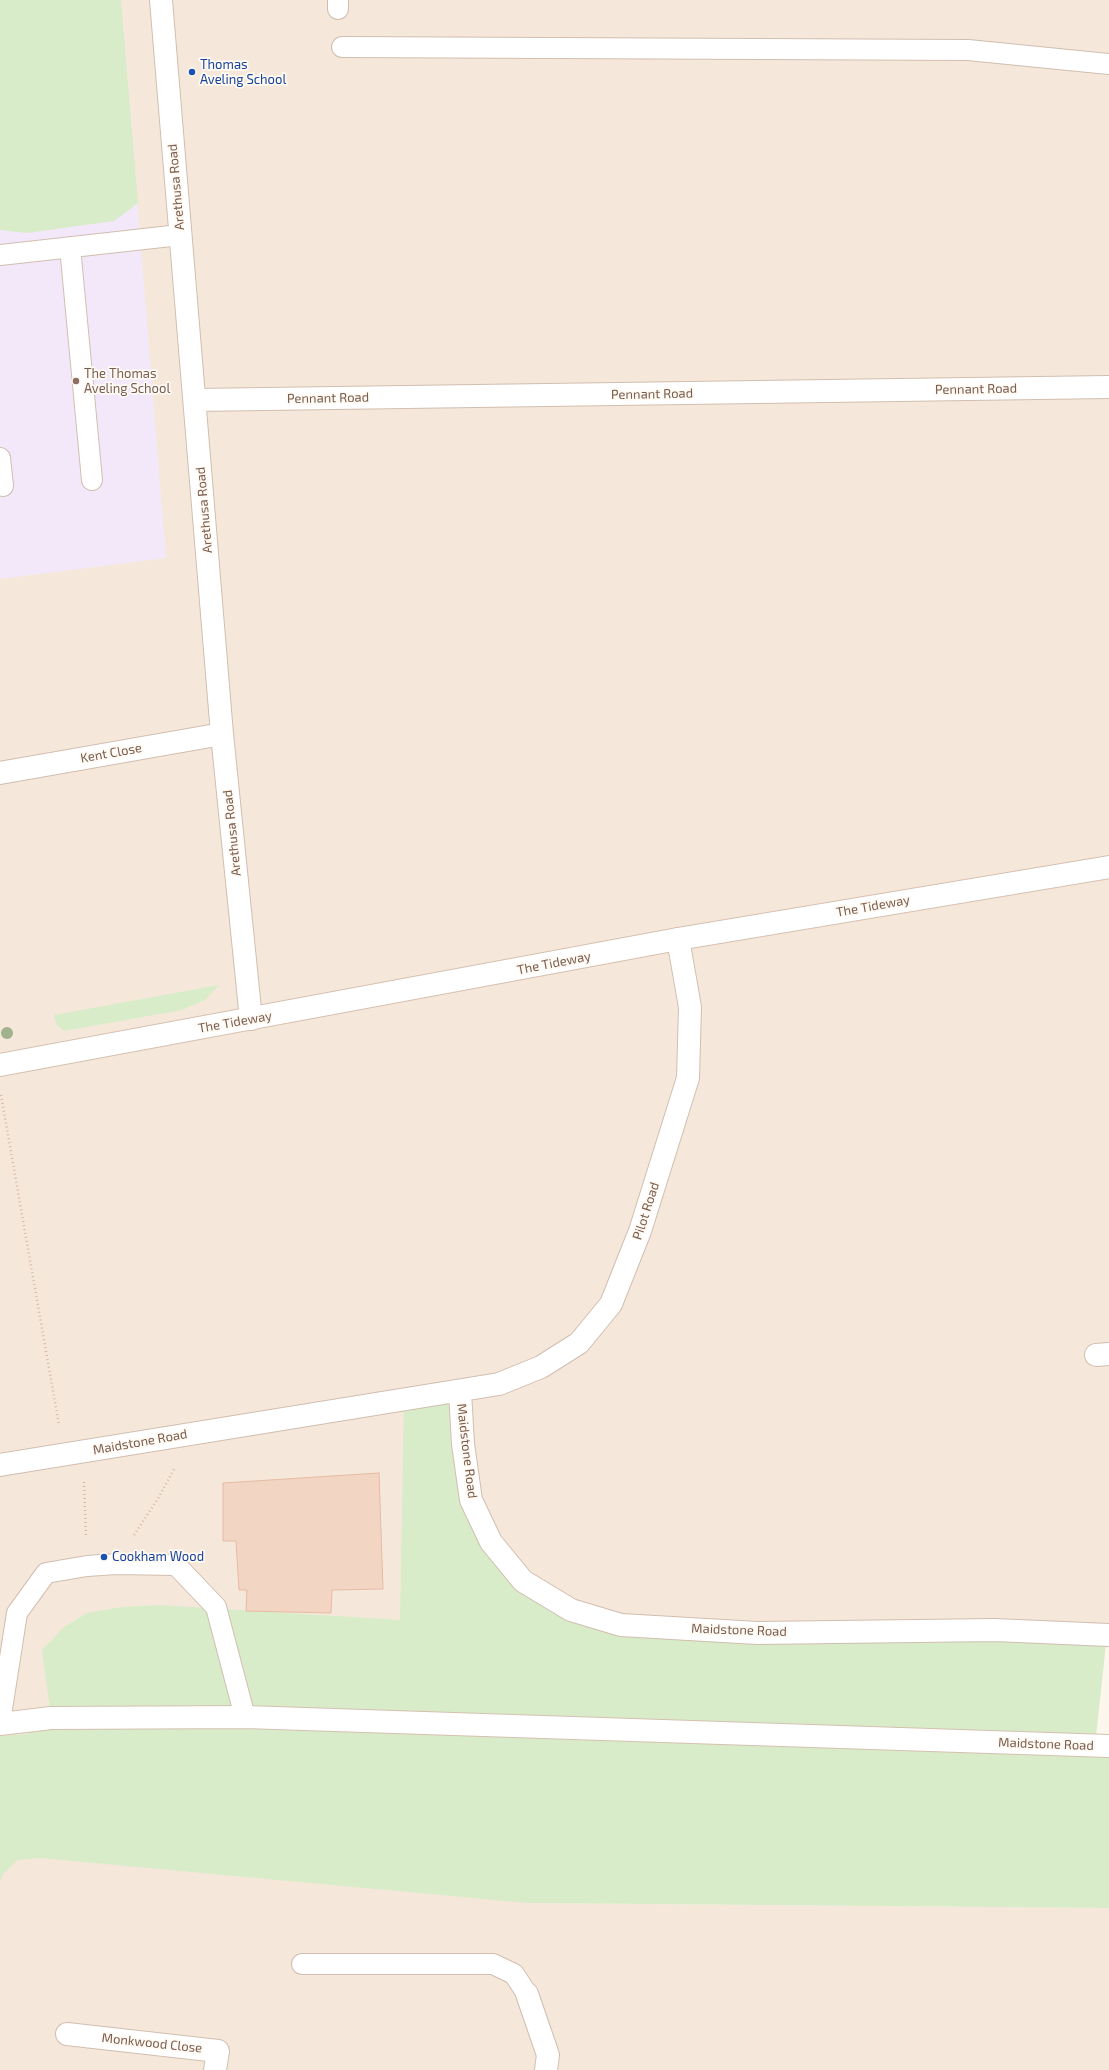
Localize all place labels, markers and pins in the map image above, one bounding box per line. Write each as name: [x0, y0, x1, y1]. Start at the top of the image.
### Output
place label: Thomas Aveling School: [200, 57, 286, 88]
marker: Thomas Aveling School: [187, 67, 197, 77]
place label: The Thomas Aveling School: [84, 366, 170, 397]
marker: The Thomas Aveling School: [71, 376, 81, 386]
place label: Cookham Wood: [112, 1549, 204, 1565]
marker: Cookham Wood: [99, 1552, 109, 1562]

